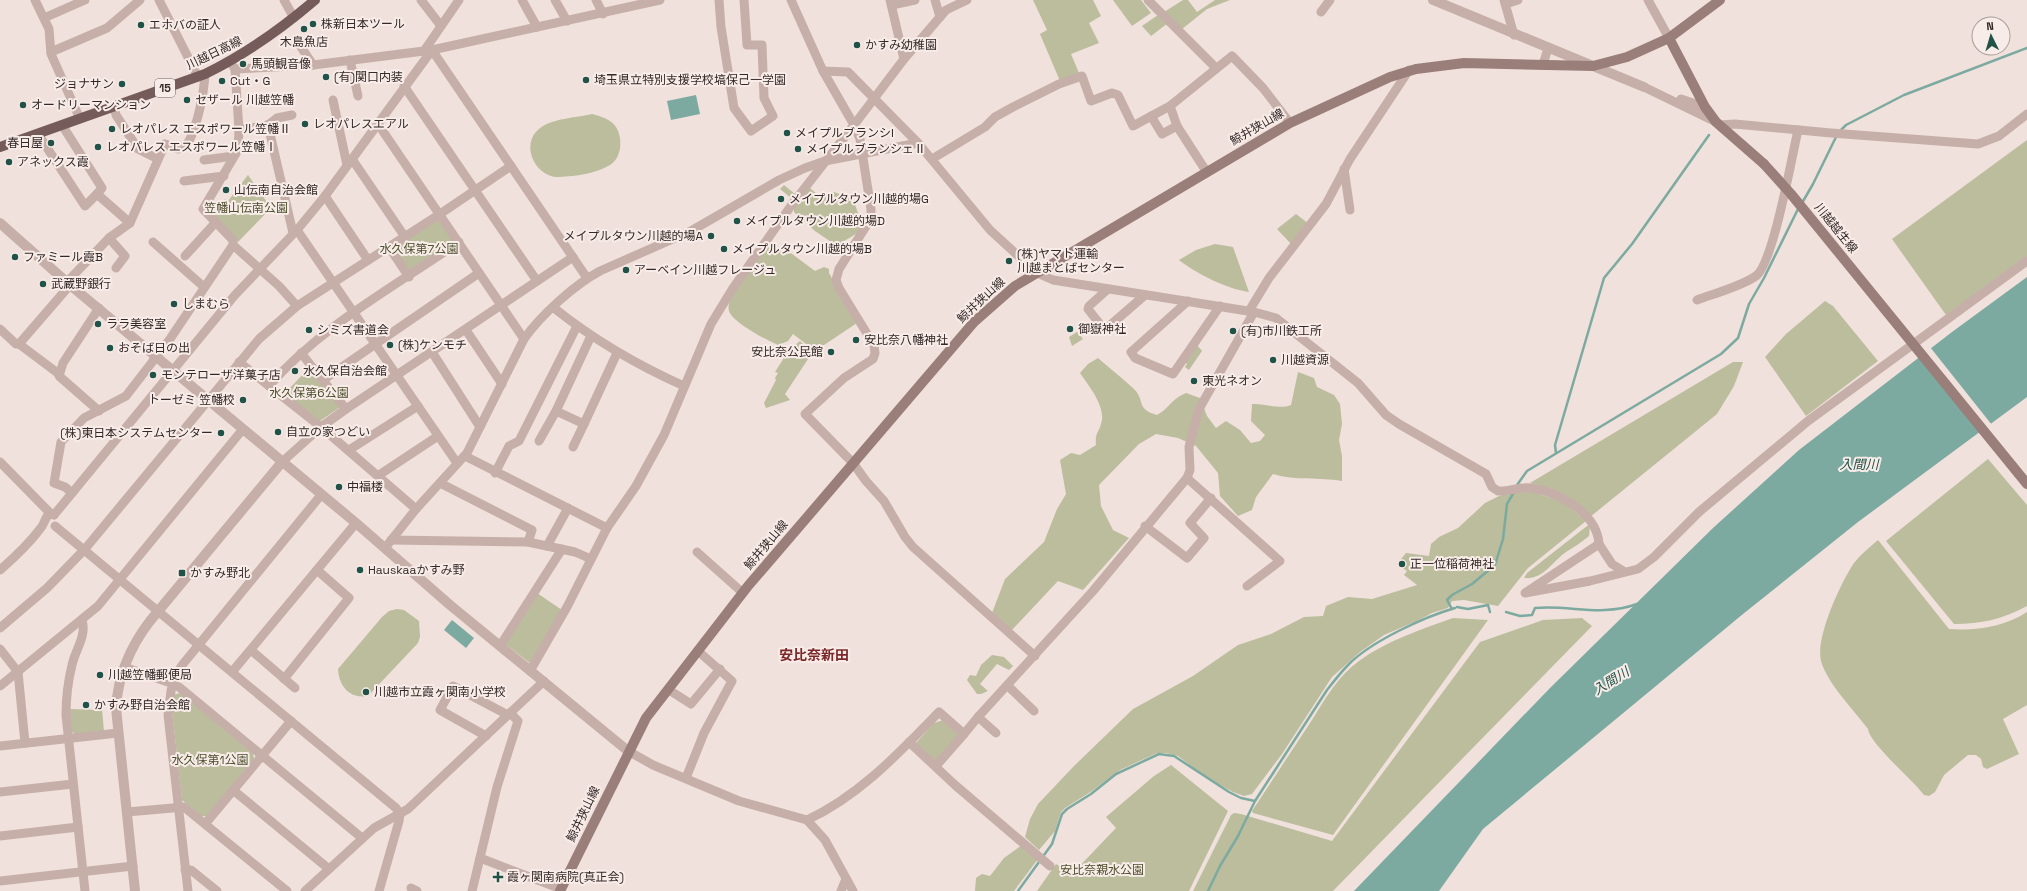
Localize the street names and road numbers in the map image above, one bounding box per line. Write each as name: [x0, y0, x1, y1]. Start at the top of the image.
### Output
street label: 川越日高線: [184, 33, 244, 73]
road number: 15: [155, 79, 175, 97]
street label: 鯨井狭山線: [1227, 105, 1287, 149]
street label: 川越越生線: [1811, 200, 1861, 256]
street label: 鯨井狭山線: [954, 274, 1008, 326]
street label: 鯨井狭山線: [741, 517, 791, 573]
street label: 鯨井狭山線: [563, 784, 603, 844]

